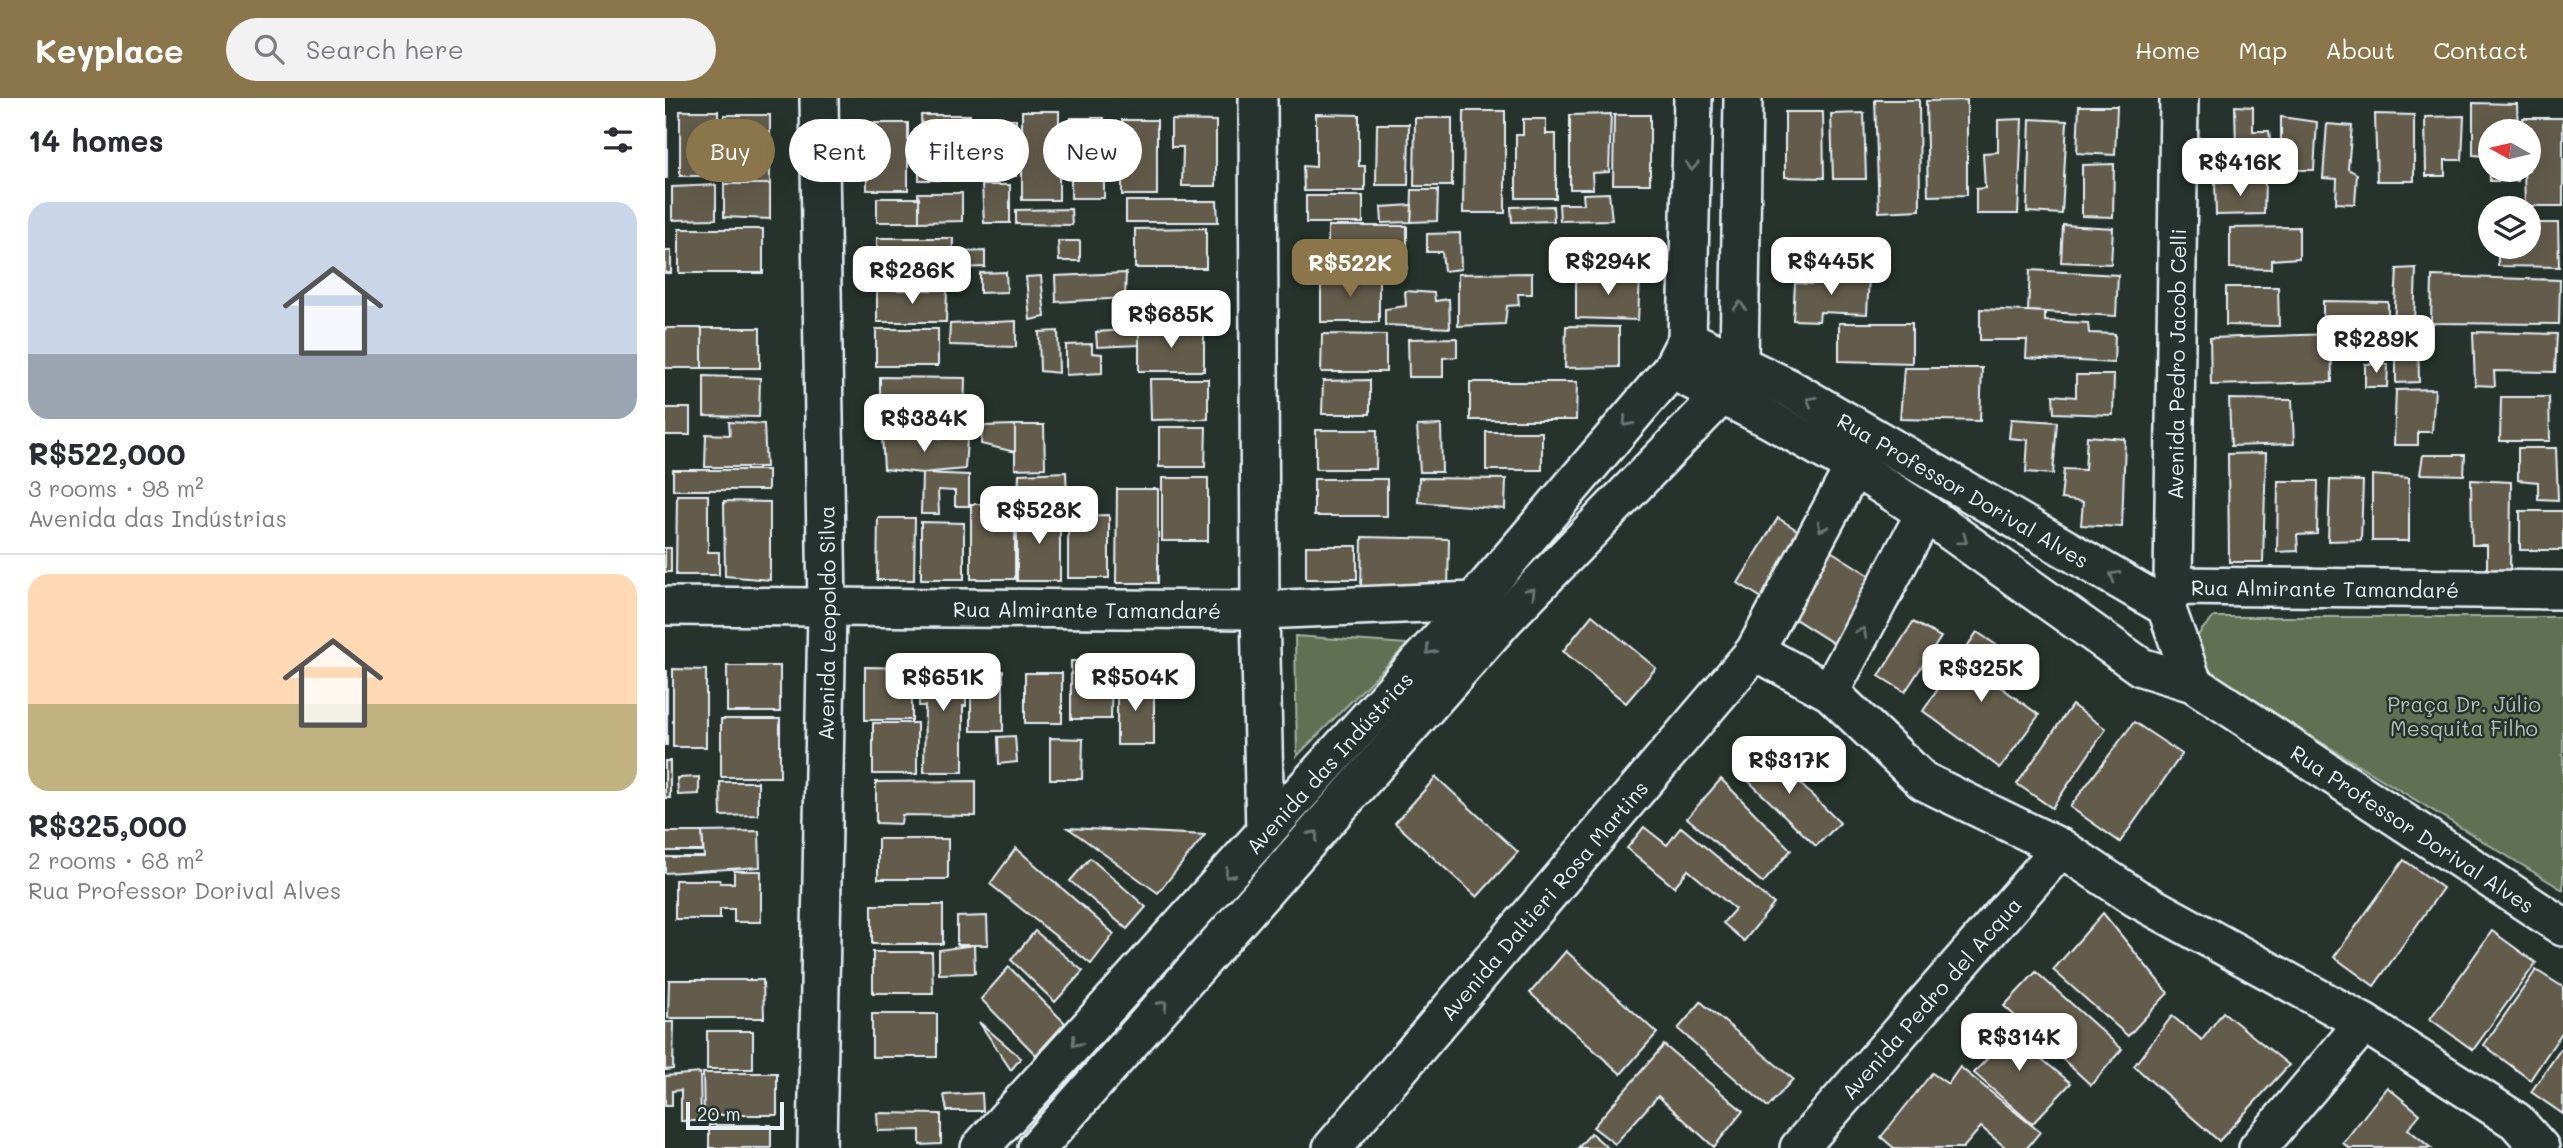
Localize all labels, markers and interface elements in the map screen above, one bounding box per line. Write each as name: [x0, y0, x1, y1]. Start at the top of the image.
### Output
search box: [226, 18, 716, 81]
text: Keyplace: [35, 28, 184, 71]
icon: search: [250, 30, 288, 68]
text: Search here: [306, 32, 464, 66]
text: Home: [2135, 34, 2200, 65]
text: Map: [2238, 34, 2287, 65]
text: About: [2325, 34, 2395, 65]
text: Contact: [2433, 34, 2528, 65]
chip: Buy: [686, 119, 775, 182]
chip: Rent: [789, 119, 891, 182]
chip: Filters: [905, 119, 1029, 182]
chip: New: [1043, 119, 1142, 182]
north arrow: [2478, 119, 2541, 182]
map controls: [2478, 119, 2541, 259]
text: 14 homes: [28, 120, 164, 160]
icon: filters: [599, 121, 637, 159]
pin: R$416K: [2183, 139, 2297, 198]
text: R$416K: [2198, 146, 2282, 176]
one-way arrow: [1684, 161, 1699, 172]
button: layers: [2478, 196, 2541, 259]
street label: Avenida Pedro Jacob Celli: [2161, 228, 2191, 500]
pin: R$294K: [1551, 238, 1665, 297]
pin: R$445K: [1774, 238, 1888, 297]
pin: R$522K: [1293, 240, 1407, 299]
text: R$294K: [1565, 245, 1651, 275]
text: R$445K: [1787, 245, 1875, 275]
pin: R$286K: [855, 246, 969, 306]
text: R$522K: [1308, 247, 1392, 277]
icon: home: [270, 248, 396, 374]
text: R$286K: [869, 254, 955, 284]
pin: R$685K: [1114, 290, 1228, 350]
text: R$685K: [1128, 298, 1214, 328]
one-way arrow: [1732, 301, 1748, 311]
pin: R$289K: [2319, 316, 2433, 375]
text: R$289K: [2333, 323, 2419, 353]
pin: R$384K: [867, 394, 981, 454]
one-way arrow: [1805, 396, 1818, 409]
text: R$384K: [880, 402, 968, 432]
street label: Rua Professor Dorival Alves: [1833, 406, 2094, 573]
one-way arrow: [1623, 414, 1635, 427]
text: R$522,000: [28, 433, 185, 473]
text: 3 rooms · 98 m²: [28, 473, 204, 503]
pin: R$528K: [982, 486, 1096, 546]
text: R$528K: [996, 494, 1082, 524]
text: Avenida das Indústrias: [28, 503, 287, 533]
street label: Avenida Leopoldo Silva: [811, 505, 841, 741]
one-way arrow: [1816, 520, 1830, 532]
one-way arrow: [1955, 532, 1968, 544]
one-way arrow: [2108, 571, 2121, 584]
street label: Rua Almirante Tamandaré: [2191, 573, 2459, 602]
one-way arrow: [1523, 588, 1536, 601]
street label: Rua Almirante Tamandaré: [953, 594, 1221, 623]
icon: home: [270, 620, 396, 746]
one-way arrow: [1854, 627, 1867, 639]
one-way arrow: [1426, 642, 1438, 655]
pin: R$325K: [1924, 644, 2038, 704]
text: R$325K: [1938, 652, 2024, 682]
pin: R$651K: [886, 654, 1000, 713]
pin: R$504K: [1078, 654, 1192, 713]
text: R$651K: [902, 661, 984, 691]
text: R$504K: [1091, 661, 1179, 691]
street label: Avenida das Indústrias: [1239, 665, 1418, 859]
park label: Praça Dr. Júlio Mesquita Filho: [2387, 690, 2541, 741]
pin: R$317K: [1732, 736, 1846, 796]
street label: Rua Professor Dorival Alves: [2286, 738, 2540, 918]
text: R$317K: [1748, 744, 1830, 774]
street label: Avenida Daltieri Rosa Martins: [1434, 774, 1653, 1025]
text: R$325,000: [28, 805, 187, 845]
one-way arrow: [1306, 830, 1318, 843]
text: 2 rooms · 68 m²: [28, 845, 203, 875]
one-way arrow: [1225, 866, 1237, 879]
text: Rua Professor Dorival Alves: [28, 875, 341, 905]
street label: Avenida Pedro del Acqua: [1835, 891, 2026, 1104]
one-way arrow: [1155, 1000, 1167, 1013]
pin: R$314K: [1962, 1014, 2076, 1073]
text: R$314K: [1977, 1021, 2061, 1051]
one-way arrow: [1072, 1034, 1084, 1047]
scale bar: [686, 1099, 784, 1131]
text: 20 m: [697, 1101, 741, 1126]

